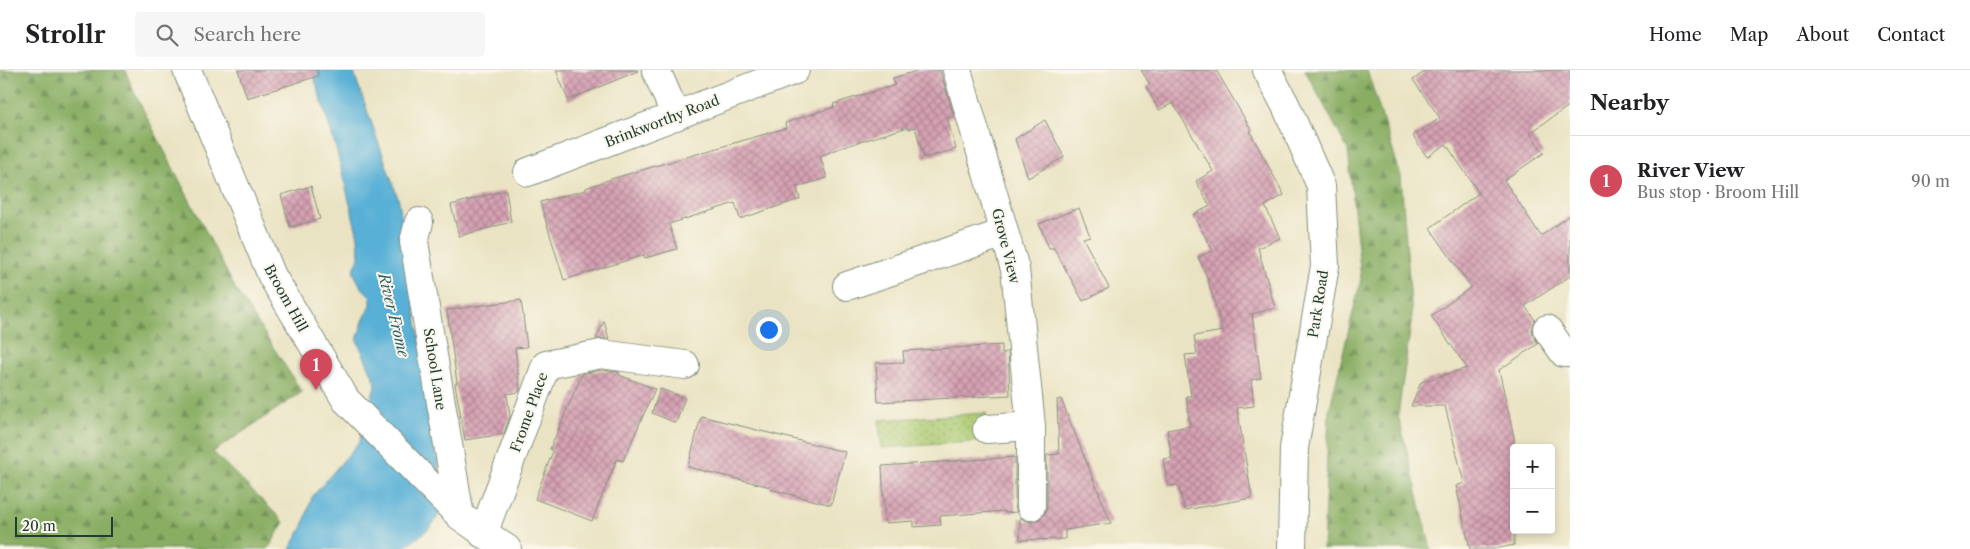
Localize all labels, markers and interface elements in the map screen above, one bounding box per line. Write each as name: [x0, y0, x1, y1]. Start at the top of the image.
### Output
search box: [135, 12, 485, 57]
text: Strollr: [25, 20, 105, 49]
icon: search: [153, 21, 181, 49]
text: Search here: [193, 23, 301, 46]
text: Home: [1649, 24, 1702, 46]
text: Map: [1730, 24, 1768, 46]
text: About: [1796, 24, 1849, 46]
text: Contact: [1877, 24, 1945, 46]
text: Nearby: [1590, 90, 1669, 115]
street label: Brinkworthy Road: [602, 91, 722, 151]
text: River View: [1637, 159, 1744, 182]
text: 1: [1602, 171, 1610, 191]
text: 90 m: [1911, 171, 1950, 191]
text: Bus stop · Broom Hill: [1637, 182, 1799, 202]
street label: Grove View: [988, 206, 1024, 286]
street label: Broom Hill: [260, 261, 312, 335]
street label: Park Road: [1304, 268, 1332, 339]
water label: River Frome: [374, 270, 414, 360]
your location: [756, 317, 782, 343]
street label: School Lane: [420, 327, 450, 411]
pin: 1: [300, 349, 332, 390]
street label: Frome Place: [506, 369, 552, 455]
map controls: [1510, 444, 1555, 534]
button: +: [1510, 444, 1555, 489]
button: −: [1510, 489, 1555, 534]
scale bar: [15, 514, 112, 537]
text: 20 m: [22, 517, 56, 535]

